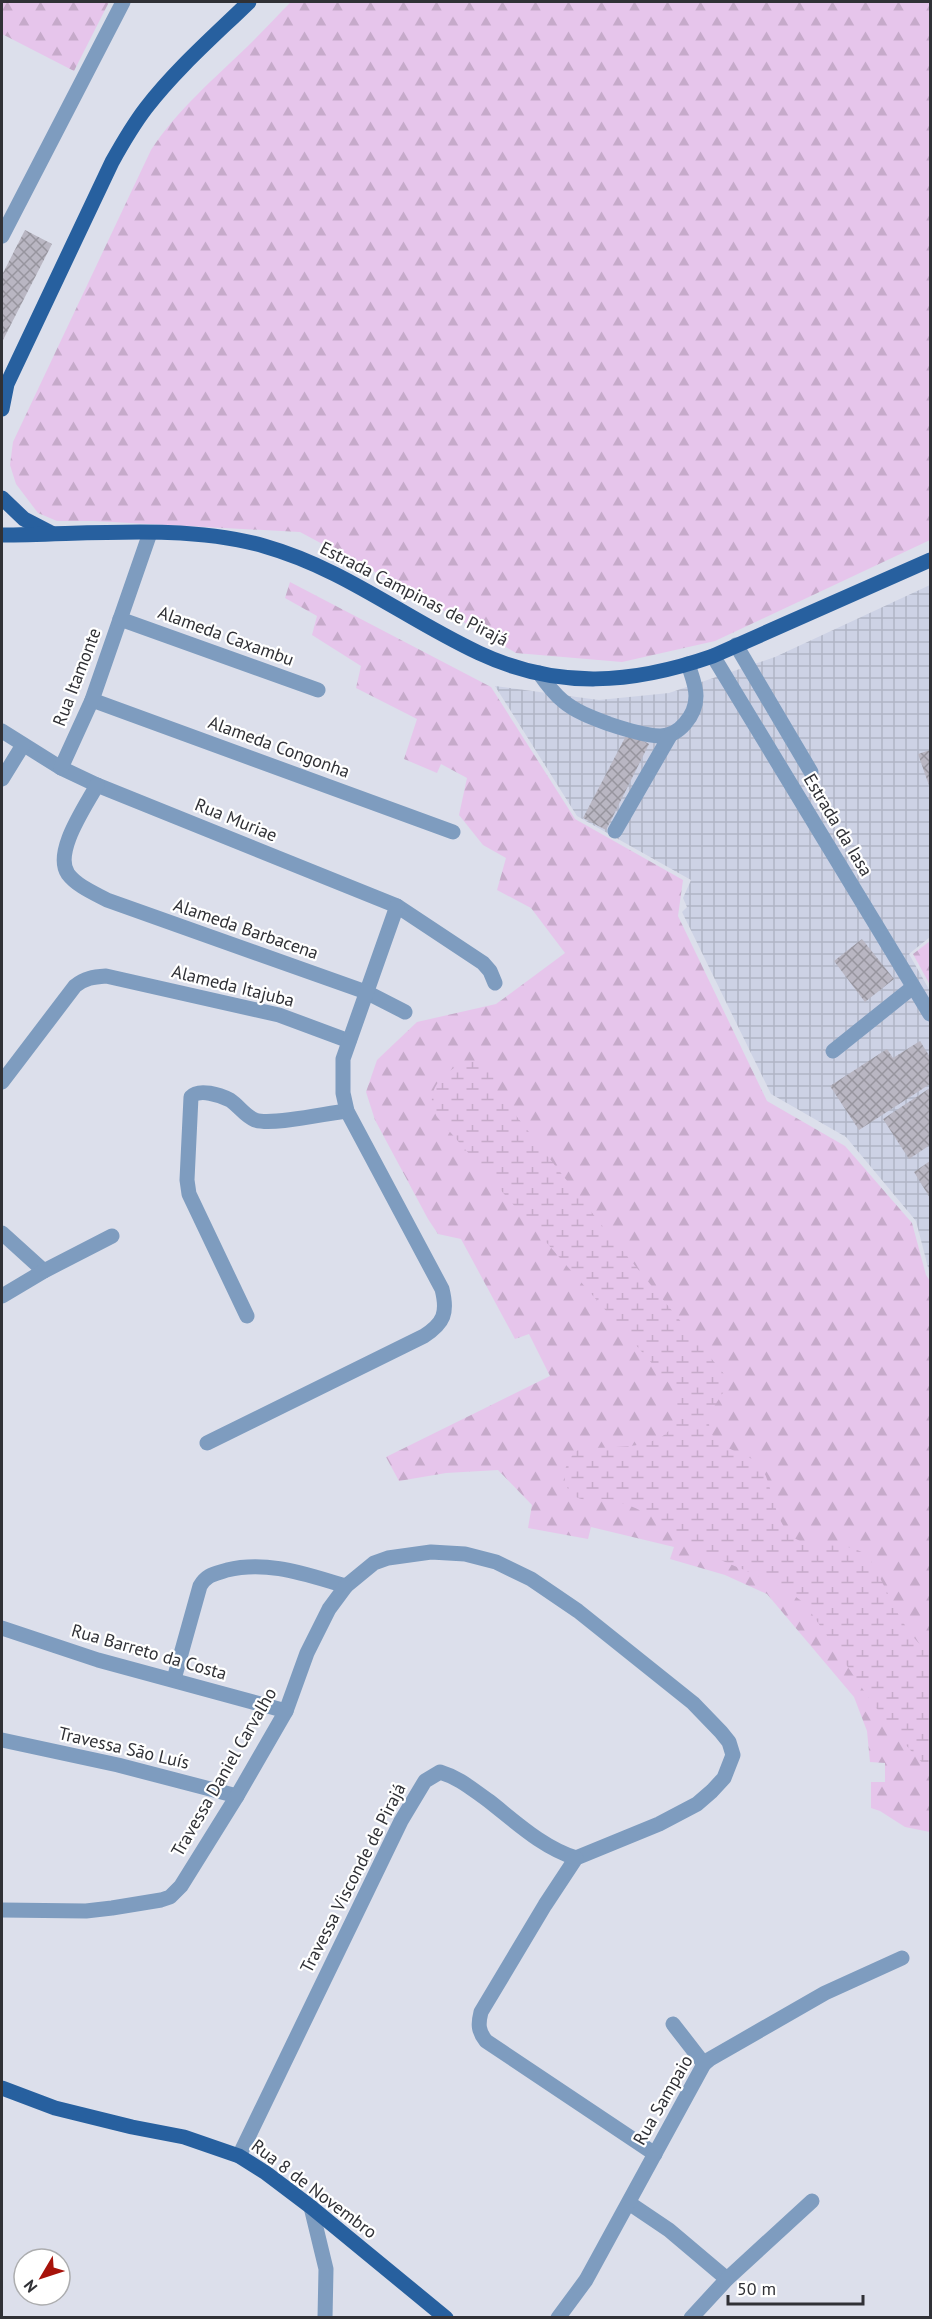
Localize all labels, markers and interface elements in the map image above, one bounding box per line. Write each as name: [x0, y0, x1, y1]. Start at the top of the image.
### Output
street label: Estrada Campinas de Pirajá: [316, 536, 512, 651]
street label: Alameda Caxambu: [155, 600, 297, 671]
street label: Rua Itamonte: [47, 624, 106, 729]
street label: Alameda Congonha: [205, 710, 353, 783]
street label: Estrada da Iasa: [799, 769, 878, 880]
street label: Rua Muriae: [192, 793, 281, 846]
street label: Alameda Barbacena: [171, 893, 322, 964]
street label: Alameda Itajuba: [170, 959, 297, 1012]
street label: Rua Barreto da Costa: [69, 1618, 229, 1685]
street label: Travessa Daniel Carvalho: [166, 1683, 281, 1860]
street label: Travessa São Luís: [56, 1721, 192, 1774]
street label: Travessa Visconde de Pirajá: [295, 1779, 410, 1977]
street label: Rua Sampaio: [628, 2051, 698, 2149]
street label: Rua 8 de Novembro: [247, 2134, 382, 2243]
north arrow: [12, 2247, 72, 2307]
scale bar: [728, 2268, 863, 2306]
text: N: [19, 2276, 41, 2297]
text: 50 m: [737, 2277, 776, 2300]

